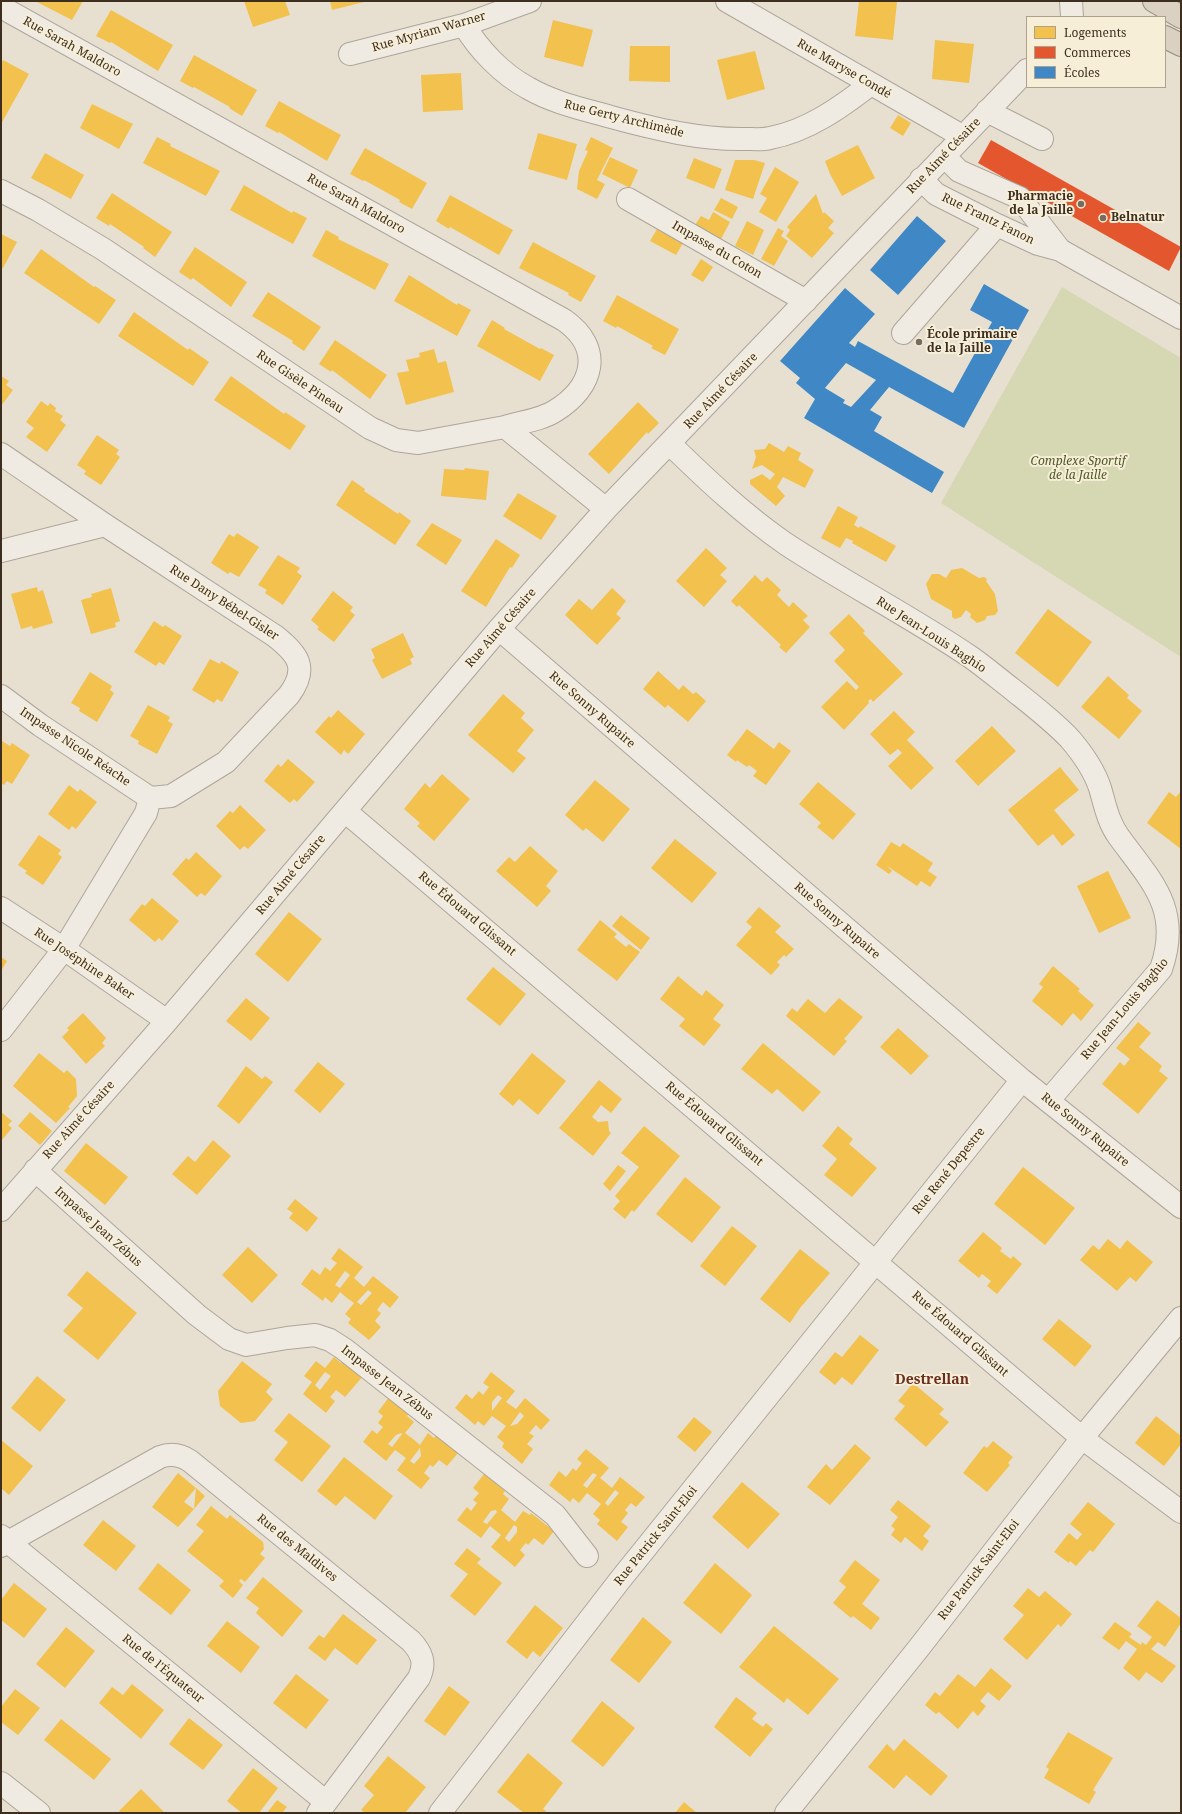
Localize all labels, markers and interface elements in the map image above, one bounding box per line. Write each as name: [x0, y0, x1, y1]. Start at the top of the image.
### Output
street label: Rue Myriam Warner: [370, 9, 488, 55]
street label: Rue Sarah Maldoro: [20, 14, 124, 80]
legend: [1026, 16, 1166, 88]
text: Logements: [1064, 24, 1126, 41]
street label: Rue Maryse Condé: [794, 36, 894, 102]
text: Commerces: [1064, 44, 1131, 61]
text: Écoles: [1064, 64, 1100, 81]
street label: Rue Gerty Archimède: [563, 97, 685, 141]
street label: Rue Aimé Césaire: [904, 115, 984, 197]
street label: Rue Sarah Maldoro: [304, 171, 408, 237]
street label: Rue Frantz Fanon: [939, 190, 1037, 248]
place label: Pharmacie de la Jaille: [1007, 190, 1073, 218]
marker: Pharmacie de la Jaille: [1076, 199, 1086, 209]
place label: Belnatur: [1111, 211, 1164, 225]
marker: Belnatur: [1098, 213, 1108, 223]
street label: Impasse du Coton: [669, 218, 765, 282]
place label: École primaire de la Jaille: [927, 328, 1017, 356]
marker: École primaire de la Jaille: [914, 337, 924, 347]
street label: Rue Gisèle Pineau: [254, 347, 346, 417]
street label: Rue Aimé Césaire: [681, 350, 761, 432]
park label: Complexe Sportif de la Jaille: [1030, 455, 1126, 483]
street label: Rue Dany Bébel-Gisler: [167, 562, 281, 644]
street label: Rue Aimé Césaire: [463, 586, 539, 670]
street label: Rue Jean-Louis Baghio: [873, 594, 989, 676]
street label: Rue Sonny Rupaire: [546, 669, 638, 751]
street label: Impasse Nicole Réache: [17, 705, 133, 789]
street label: Rue Aimé Césaire: [253, 832, 329, 918]
street label: Rue Édouard Glissant: [415, 869, 519, 959]
street label: Rue Sonny Rupaire: [791, 880, 883, 962]
street label: Rue Joséphine Baker: [31, 925, 137, 1003]
street label: Rue Jean-Louis Baghio: [1078, 955, 1172, 1063]
street label: Rue Aimé Césaire: [40, 1078, 118, 1162]
street label: Rue Édouard Glissant: [662, 1079, 766, 1169]
street label: Rue Sonny Rupaire: [1038, 1090, 1132, 1170]
street label: Rue René Depestre: [910, 1125, 988, 1217]
street label: Impasse Jean Zébus: [51, 1184, 145, 1270]
street label: Rue Édouard Glissant: [909, 1288, 1011, 1380]
street label: Impasse Jean Zébus: [338, 1343, 436, 1423]
district label: Destrellan: [895, 1372, 969, 1388]
street label: Rue Patrick Saint-Eloi: [612, 1483, 700, 1589]
street label: Rue des Maldives: [254, 1511, 340, 1585]
street label: Rue Patrick Saint-Eloi: [935, 1517, 1023, 1623]
street label: Rue de l'Équateur: [119, 1631, 207, 1707]

